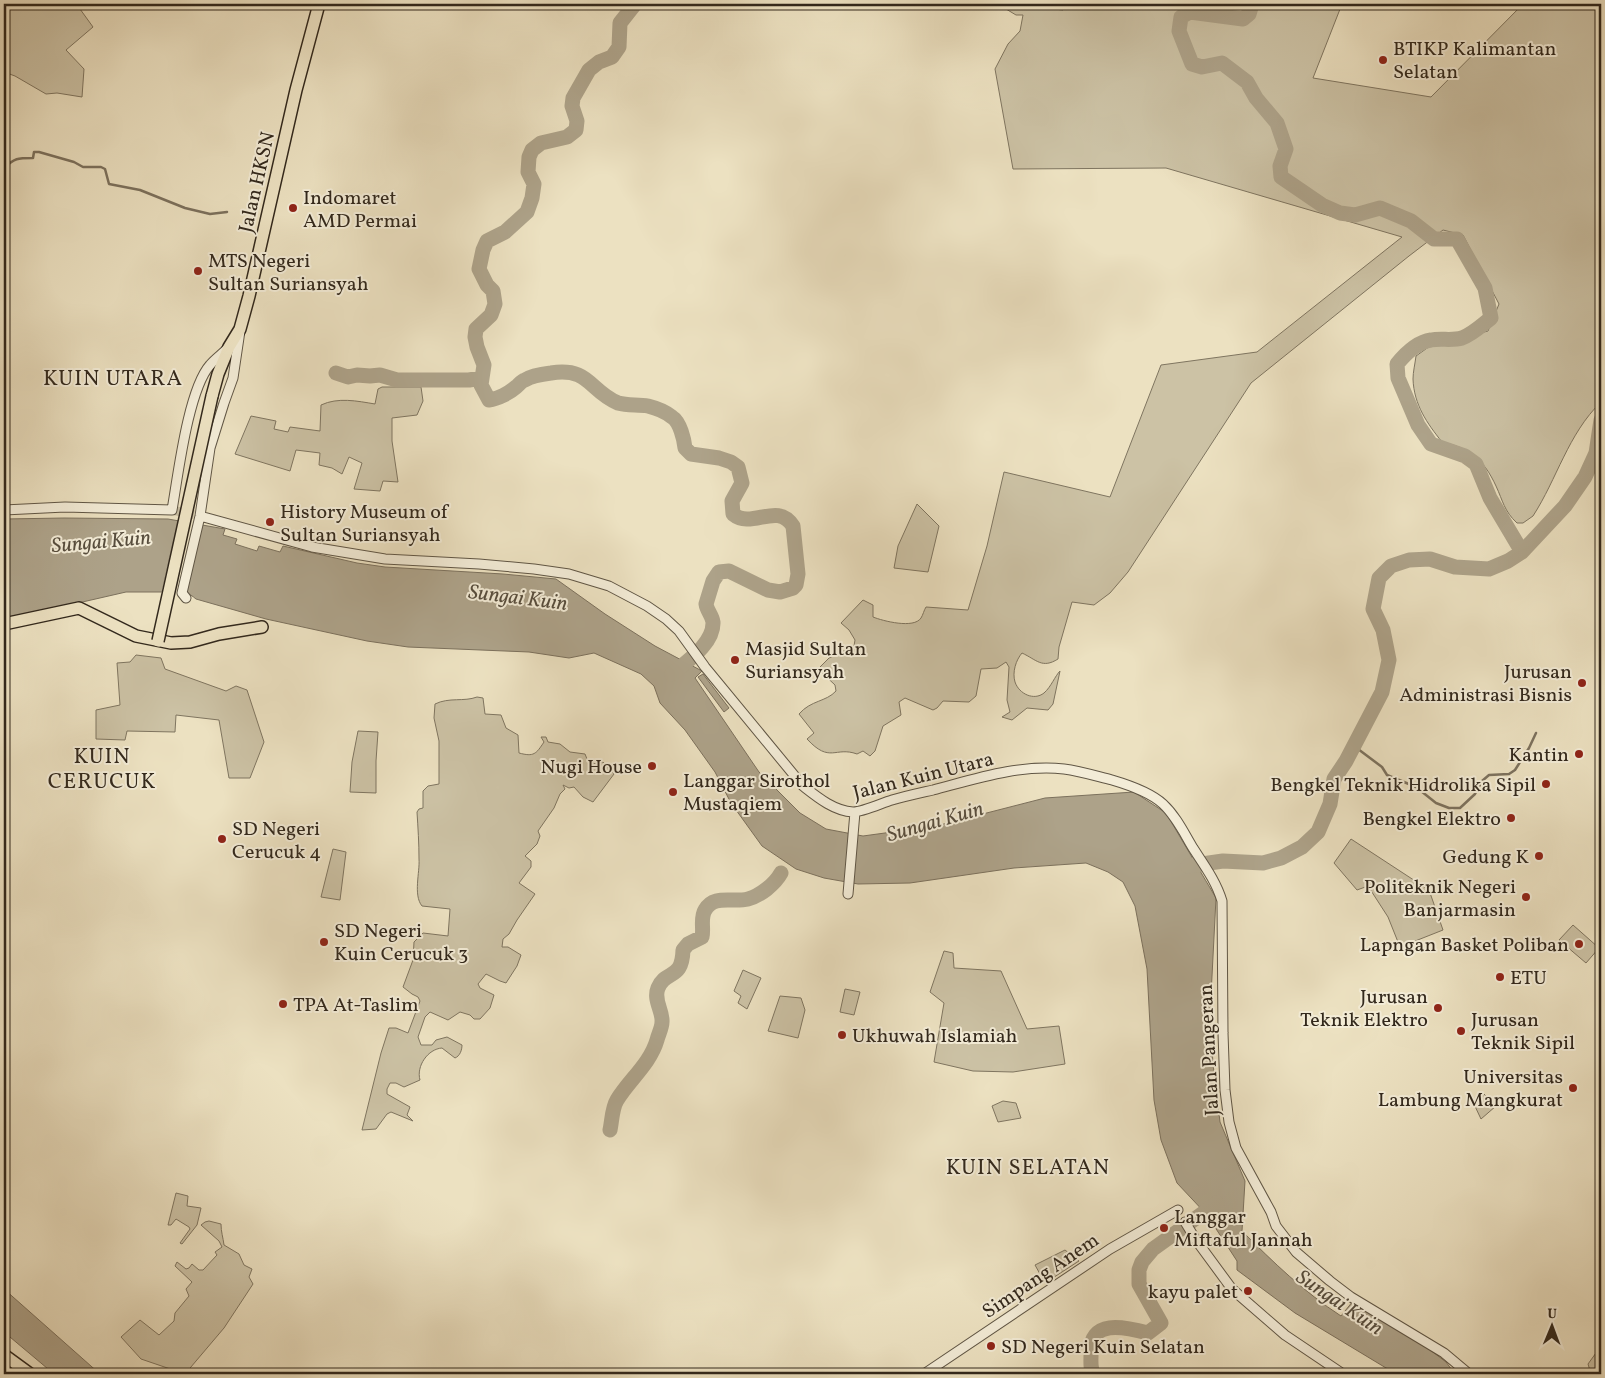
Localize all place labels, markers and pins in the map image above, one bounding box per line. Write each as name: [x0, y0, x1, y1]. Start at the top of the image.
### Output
place label: BTIKP Kalimantan Selatan: [1393, 36, 1556, 87]
marker: BTIKP Kalimantan Selatan: [1377, 54, 1389, 66]
place label: Indomaret AMD Permai: [303, 185, 417, 236]
marker: Indomaret AMD Permai: [287, 202, 299, 214]
place label: MTS Negeri Sultan Suriansyah: [208, 248, 369, 299]
marker: MTS Negeri Sultan Suriansyah: [192, 265, 204, 277]
place label: History Museum of Sultan Suriansyah: [280, 499, 450, 550]
marker: History Museum of Sultan Suriansyah: [264, 516, 276, 528]
place label: Masjid Sultan Suriansyah: [745, 636, 866, 687]
marker: Masjid Sultan Suriansyah: [729, 654, 741, 666]
place label: Jurusan Administrasi Bisnis: [1399, 659, 1572, 710]
marker: Jurusan Administrasi Bisnis: [1576, 677, 1588, 689]
place label: Kantin: [1509, 742, 1569, 770]
marker: Kantin: [1573, 748, 1585, 760]
place label: Nugi House: [541, 754, 642, 782]
marker: Nugi House: [646, 760, 658, 772]
place label: Langgar Sirothol Mustaqiem: [683, 768, 830, 819]
place label: Bengkel Teknik Hidrolika Sipil: [1270, 772, 1536, 800]
marker: Bengkel Teknik Hidrolika Sipil: [1540, 778, 1552, 790]
marker: Langgar Sirothol Mustaqiem: [667, 786, 679, 798]
place label: Bengkel Elektro: [1362, 806, 1501, 834]
marker: Bengkel Elektro: [1505, 812, 1517, 824]
place label: SD Negeri Cerucuk 4: [232, 816, 321, 867]
marker: SD Negeri Cerucuk 4: [216, 833, 228, 845]
place label: Gedung K: [1443, 844, 1529, 872]
marker: Gedung K: [1533, 850, 1545, 862]
place label: Politeknik Negeri Banjarmasin: [1364, 874, 1516, 925]
marker: Politeknik Negeri Banjarmasin: [1520, 891, 1532, 903]
place label: SD Negeri Kuin Cerucuk 3: [334, 918, 468, 969]
place label: Lapngan Basket Poliban: [1360, 932, 1569, 960]
marker: SD Negeri Kuin Cerucuk 3: [318, 936, 330, 948]
marker: Lapngan Basket Poliban: [1573, 938, 1585, 950]
place label: ETU: [1510, 965, 1547, 993]
marker: ETU: [1494, 971, 1506, 983]
place label: Jurusan Teknik Elektro: [1300, 984, 1428, 1035]
place label: TPA At-Taslim: [293, 992, 419, 1020]
marker: TPA At-Taslim: [277, 998, 289, 1010]
marker: Jurusan Teknik Elektro: [1432, 1002, 1444, 1014]
place label: Jurusan Teknik Sipil: [1471, 1007, 1575, 1058]
place label: Ukhuwah Islamiah: [852, 1023, 1018, 1051]
marker: Jurusan Teknik Sipil: [1455, 1025, 1467, 1037]
marker: Ukhuwah Islamiah: [836, 1029, 848, 1041]
place label: Universitas Lambung Mangkurat: [1378, 1064, 1563, 1115]
marker: Universitas Lambung Mangkurat: [1567, 1082, 1579, 1094]
place label: Langgar Miftaful Jannah: [1174, 1204, 1313, 1255]
marker: Langgar Miftaful Jannah: [1158, 1222, 1170, 1234]
place label: kayu palet: [1148, 1279, 1238, 1307]
marker: kayu palet: [1242, 1285, 1254, 1297]
place label: SD Negeri Kuin Selatan: [1001, 1334, 1205, 1362]
marker: SD Negeri Kuin Selatan: [985, 1340, 997, 1352]

